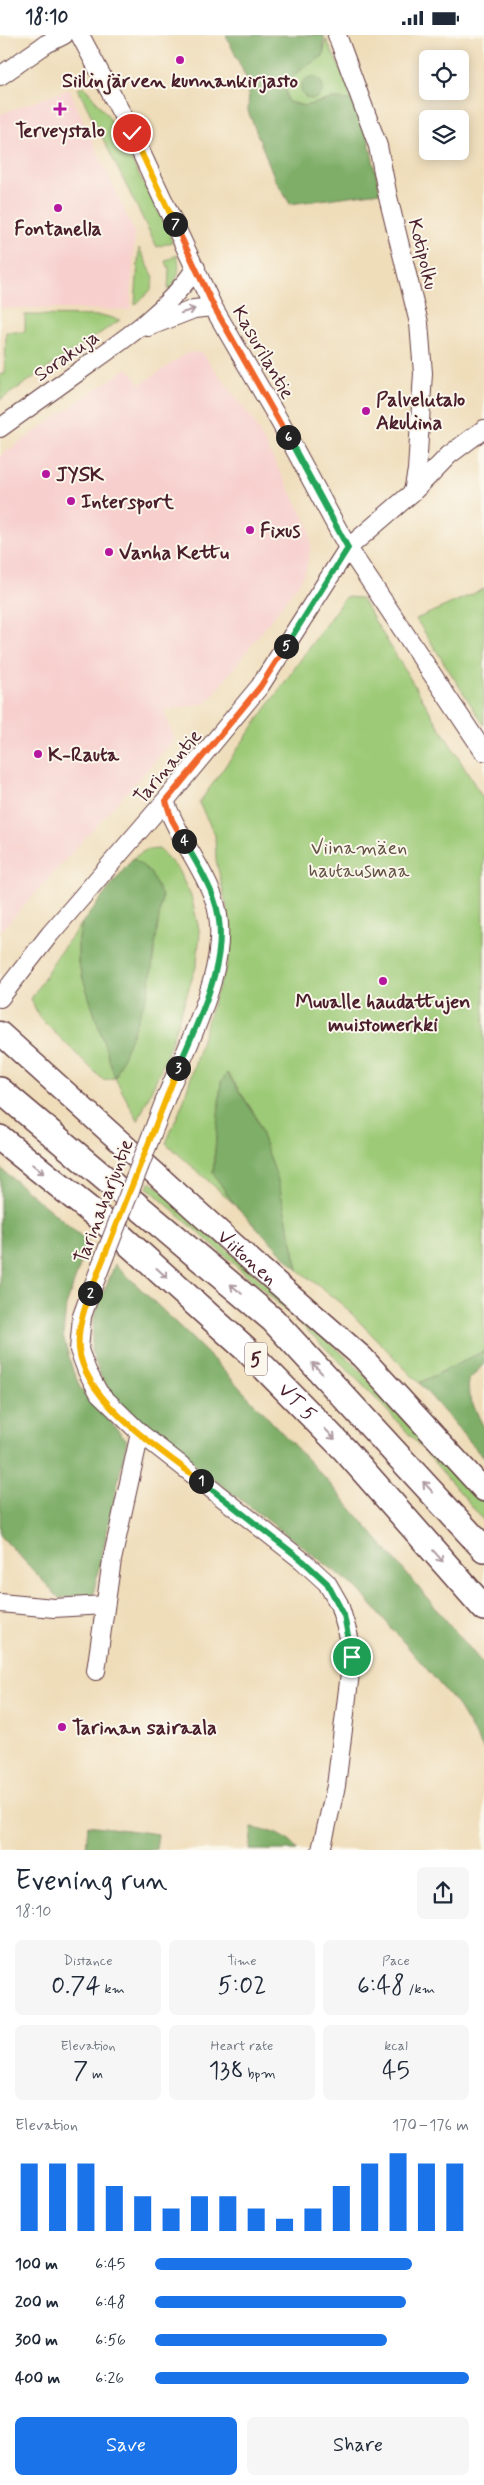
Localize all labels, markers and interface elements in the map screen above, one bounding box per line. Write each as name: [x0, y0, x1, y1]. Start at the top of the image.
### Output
text: 18:10: [25, 5, 68, 30]
map controls: [419, 50, 469, 160]
button: locate: [419, 50, 469, 100]
marker: Siilinjärven kunnankirjasto: [174, 54, 186, 66]
place label: Siilinjärven kunnankirjasto: [62, 68, 299, 95]
marker: Terveystalo: [53, 102, 67, 116]
button: layers: [419, 110, 469, 160]
pin: [111, 112, 153, 154]
place label: Terveystalo: [15, 118, 105, 145]
icon: check: [118, 119, 146, 147]
marker: Fontanella: [52, 202, 64, 214]
pin: 7: [162, 211, 188, 237]
text: 7: [171, 215, 180, 233]
place label: Fontanella: [14, 216, 102, 243]
street label: Kotipolku: [401, 216, 444, 293]
street label: Kasurilantie: [225, 301, 300, 405]
one-way arrow: [180, 306, 196, 316]
street label: Sorakuja: [29, 324, 105, 389]
place label: Palvelutalo Akuliina: [376, 387, 465, 437]
marker: Palvelutalo Akuliina: [360, 405, 372, 417]
pin: 6: [276, 425, 300, 449]
text: 6: [285, 428, 292, 446]
place label: JYSK: [56, 462, 105, 489]
marker: JYSK: [40, 468, 52, 480]
place label: Intersport: [81, 489, 175, 516]
marker: Intersport: [65, 495, 77, 507]
place label: Fixus: [260, 518, 300, 545]
marker: Fixus: [244, 524, 256, 536]
place label: Vanha Kettu: [119, 540, 229, 567]
marker: Vanha Kettu: [103, 546, 115, 558]
pin: 5: [274, 633, 298, 659]
text: 5: [282, 637, 291, 655]
street label: Tarinantie: [128, 723, 209, 810]
place label: K-Rauta: [48, 742, 120, 769]
marker: K-Rauta: [32, 748, 44, 760]
pin: 4: [172, 829, 196, 853]
text: 4: [180, 832, 189, 850]
park label: Viinamäen hautausmaa: [308, 835, 411, 885]
marker: Muualle haudattujen muistomerkki: [377, 975, 389, 987]
place label: Muualle haudattujen muistomerkki: [295, 989, 471, 1039]
pin: 3: [166, 1055, 190, 1081]
text: 3: [175, 1059, 182, 1077]
street label: Tarinaharjuntie: [68, 1135, 141, 1268]
one-way arrow: [31, 1163, 44, 1174]
street label: Viitonen: [211, 1224, 283, 1292]
one-way arrow: [156, 1267, 169, 1279]
pin: 2: [78, 1281, 102, 1305]
text: 2: [87, 1284, 94, 1302]
one-way arrow: [230, 1284, 243, 1295]
road number: 5: [245, 1343, 267, 1375]
one-way arrow: [311, 1362, 323, 1374]
street label: VT 5: [272, 1378, 322, 1428]
one-way arrow: [324, 1428, 336, 1441]
pin: 1: [188, 1469, 214, 1493]
text: 1: [198, 1472, 205, 1490]
one-way arrow: [422, 1481, 433, 1494]
one-way arrow: [432, 1549, 444, 1562]
pin: [331, 1636, 373, 1678]
icon: arrive: [338, 1643, 366, 1671]
place label: Tarinan sairaala: [72, 1715, 217, 1742]
marker: Tarinan sairaala: [56, 1721, 68, 1733]
text: Evening run: [15, 1863, 168, 1900]
button: share: [417, 1867, 469, 1919]
text: 18:10: [15, 1901, 52, 1922]
text: Distance: [63, 1952, 113, 1970]
text: Time: [227, 1952, 257, 1970]
text: Pace: [382, 1952, 410, 1970]
text: 0.74: [51, 1970, 101, 2003]
text: 5:02: [218, 1970, 266, 2003]
text: 6:48: [357, 1970, 405, 2003]
text: km: [101, 1980, 125, 1998]
text: /km: [405, 1980, 435, 1998]
text: Elevation: [60, 2037, 116, 2055]
text: Heart rate: [211, 2037, 273, 2055]
text: kcal: [384, 2037, 408, 2055]
text: 7: [73, 2055, 88, 2088]
text: 138: [208, 2055, 244, 2088]
text: 45: [382, 2055, 410, 2088]
text: m: [88, 2065, 103, 2083]
text: bpm: [244, 2065, 276, 2083]
text: Elevation: [15, 2115, 78, 2136]
text: 170–176 m: [392, 2115, 469, 2136]
text: 100 m: [15, 2254, 58, 2275]
text: 6:45: [95, 2254, 125, 2275]
text: 200 m: [15, 2292, 59, 2313]
text: 6:48: [95, 2292, 126, 2313]
text: 300 m: [15, 2330, 58, 2351]
text: 6:56: [95, 2330, 126, 2351]
text: 400 m: [15, 2368, 60, 2389]
text: 6:26: [95, 2368, 124, 2389]
button: Save: [15, 2417, 237, 2475]
button: Share: [247, 2417, 469, 2475]

